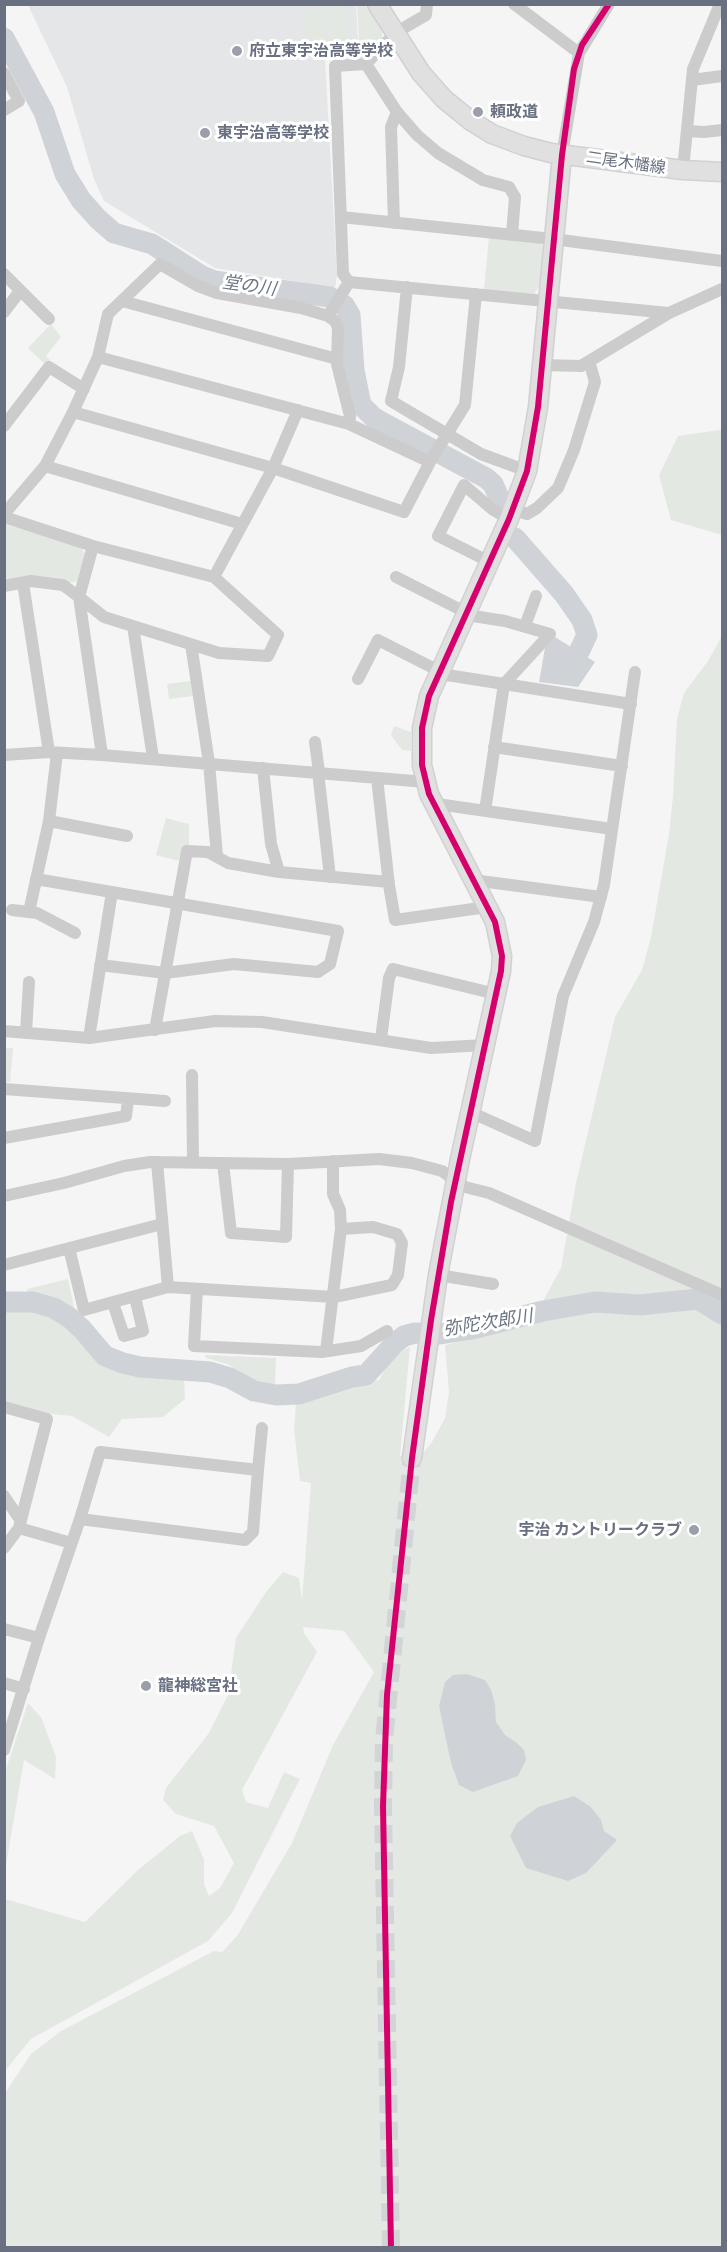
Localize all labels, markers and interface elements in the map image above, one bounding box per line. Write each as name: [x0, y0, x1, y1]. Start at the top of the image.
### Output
place label: 府立東宇治高等学校: [249, 41, 393, 61]
marker: 府立東宇治高等学校: [230, 44, 244, 58]
place label: 頼政道: [490, 102, 538, 122]
marker: 頼政道: [471, 105, 485, 119]
place label: 東宇治高等学校: [217, 123, 329, 143]
marker: 東宇治高等学校: [198, 126, 212, 140]
street label: 二尾木幡線: [585, 148, 667, 178]
water label: 堂の川: [221, 272, 277, 300]
water label: 弥陀次郎川: [442, 1305, 534, 1341]
place label: 宇治 カントリークラブ: [519, 1520, 682, 1540]
marker: 宇治 カントリークラブ: [687, 1523, 701, 1537]
place label: 龍神総宮社: [158, 1676, 238, 1696]
marker: 龍神総宮社: [139, 1679, 153, 1693]

